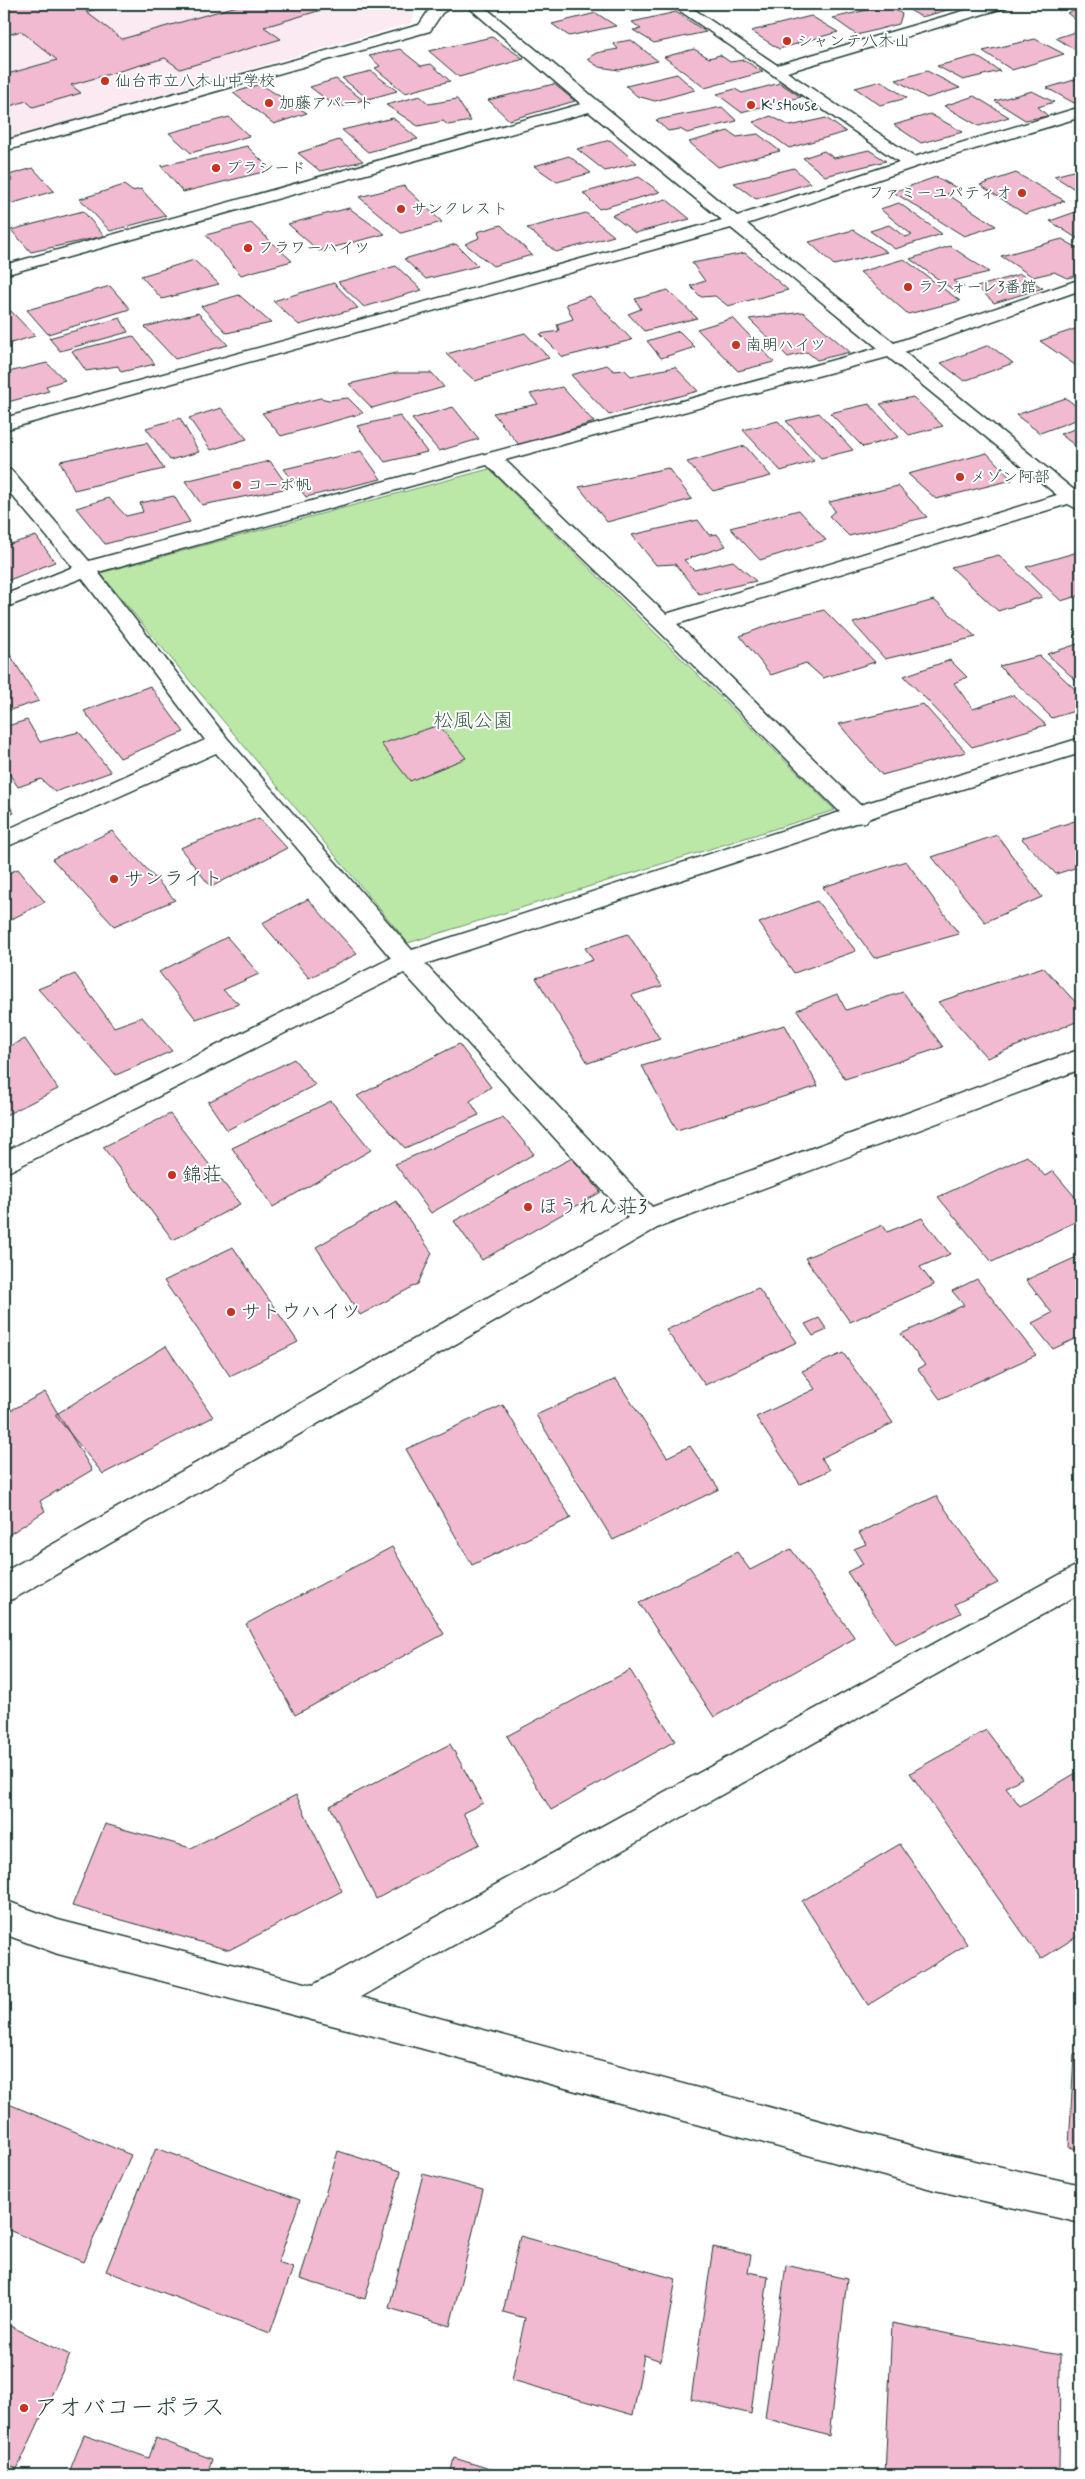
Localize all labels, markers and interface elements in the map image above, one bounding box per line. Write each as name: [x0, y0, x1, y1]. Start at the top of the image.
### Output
place label: シャンテ八木山: [797, 31, 910, 52]
marker: シャンテ八木山: [781, 35, 793, 47]
place label: 仙台市立八木山中学校: [115, 71, 275, 92]
marker: 仙台市立八木山中学校: [99, 75, 111, 87]
place label: 加藤アパート: [279, 93, 374, 114]
place label: K'sHouse: [761, 95, 819, 116]
marker: 加藤アパート: [263, 97, 275, 109]
marker: K'sHouse: [745, 99, 757, 111]
place label: プラシード: [226, 158, 306, 179]
marker: プラシード: [210, 162, 222, 174]
place label: ファミーユパティオ: [868, 183, 1012, 204]
marker: ファミーユパティオ: [1016, 187, 1028, 199]
place label: サンクレスト: [411, 199, 508, 220]
marker: サンクレスト: [395, 203, 407, 215]
place label: フラワーハイツ: [258, 238, 370, 259]
marker: フラワーハイツ: [242, 242, 254, 254]
place label: ラフォーレ3番館: [918, 277, 1037, 298]
marker: ラフォーレ3番館: [902, 281, 914, 293]
place label: 南明ハイツ: [746, 335, 826, 356]
marker: 南明ハイツ: [730, 339, 742, 351]
place label: メゾン阿部: [970, 467, 1050, 488]
marker: メゾン阿部: [954, 471, 966, 483]
place label: コーポ帆: [247, 475, 311, 496]
marker: コーポ帆: [231, 479, 243, 491]
park label: 松風公園: [433, 708, 513, 735]
place label: サンライト: [124, 866, 223, 893]
marker: サンライト: [108, 873, 120, 885]
place label: 錦荘: [182, 1162, 222, 1189]
marker: 錦荘: [166, 1169, 178, 1181]
place label: ほうれん荘3: [538, 1194, 647, 1221]
marker: ほうれん荘3: [522, 1201, 534, 1213]
place label: サトウハイツ: [241, 1299, 361, 1326]
marker: サトウハイツ: [225, 1306, 237, 1318]
place label: アオバコーポラス: [34, 2393, 225, 2424]
marker: アオバコーポラス: [18, 2402, 30, 2414]

